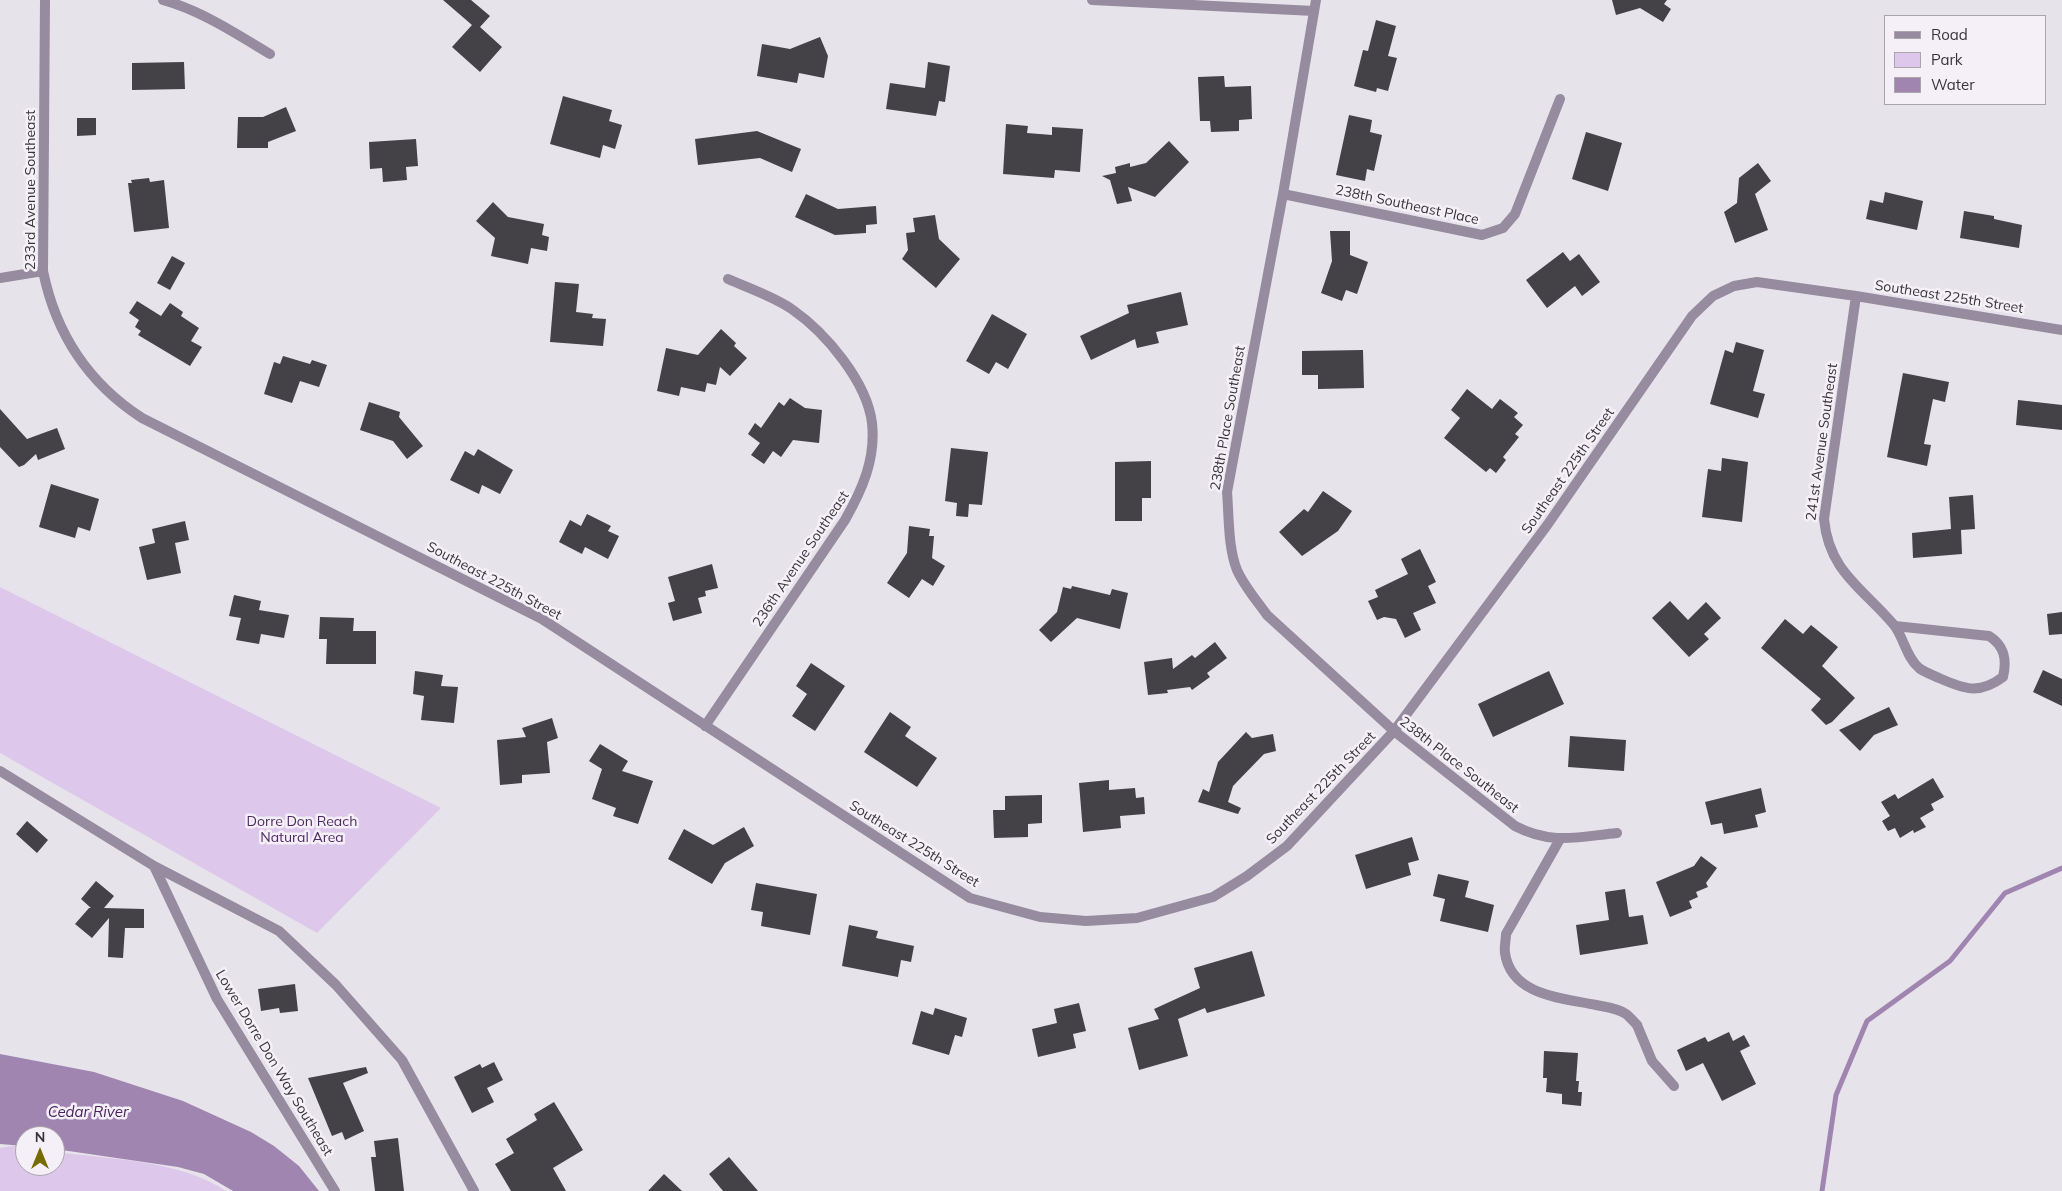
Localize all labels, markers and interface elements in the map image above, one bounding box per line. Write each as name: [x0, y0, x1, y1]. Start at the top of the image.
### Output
legend: [1884, 15, 2047, 105]
text: Road: [1931, 25, 1968, 44]
text: Park: [1931, 50, 1963, 69]
text: Water: [1931, 75, 1975, 94]
street label: 233rd Avenue Southeast: [23, 110, 39, 270]
street label: 238th Southeast Place: [1334, 182, 1480, 228]
street label: Southeast 225th Street: [1874, 277, 2024, 317]
street label: 238th Place Southeast: [1207, 344, 1249, 492]
street label: 241st Avenue Southeast: [1803, 362, 1841, 522]
street label: Southeast 225th Street: [1518, 405, 1618, 537]
street label: 236th Avenue Southeast: [749, 488, 853, 630]
street label: Southeast 225th Street: [424, 538, 564, 624]
street label: 238th Place Southeast: [1396, 713, 1522, 817]
street label: Southeast 225th Street: [1263, 728, 1379, 848]
street label: Southeast 225th Street: [846, 797, 982, 891]
park label: Dorre Don Reach Natural Area: [247, 814, 357, 846]
street label: Lower Dorre Don Way Southeast: [212, 967, 336, 1159]
water label: Cedar River: [48, 1103, 128, 1121]
north arrow: [15, 1126, 65, 1176]
text: N: [35, 1128, 45, 1146]

